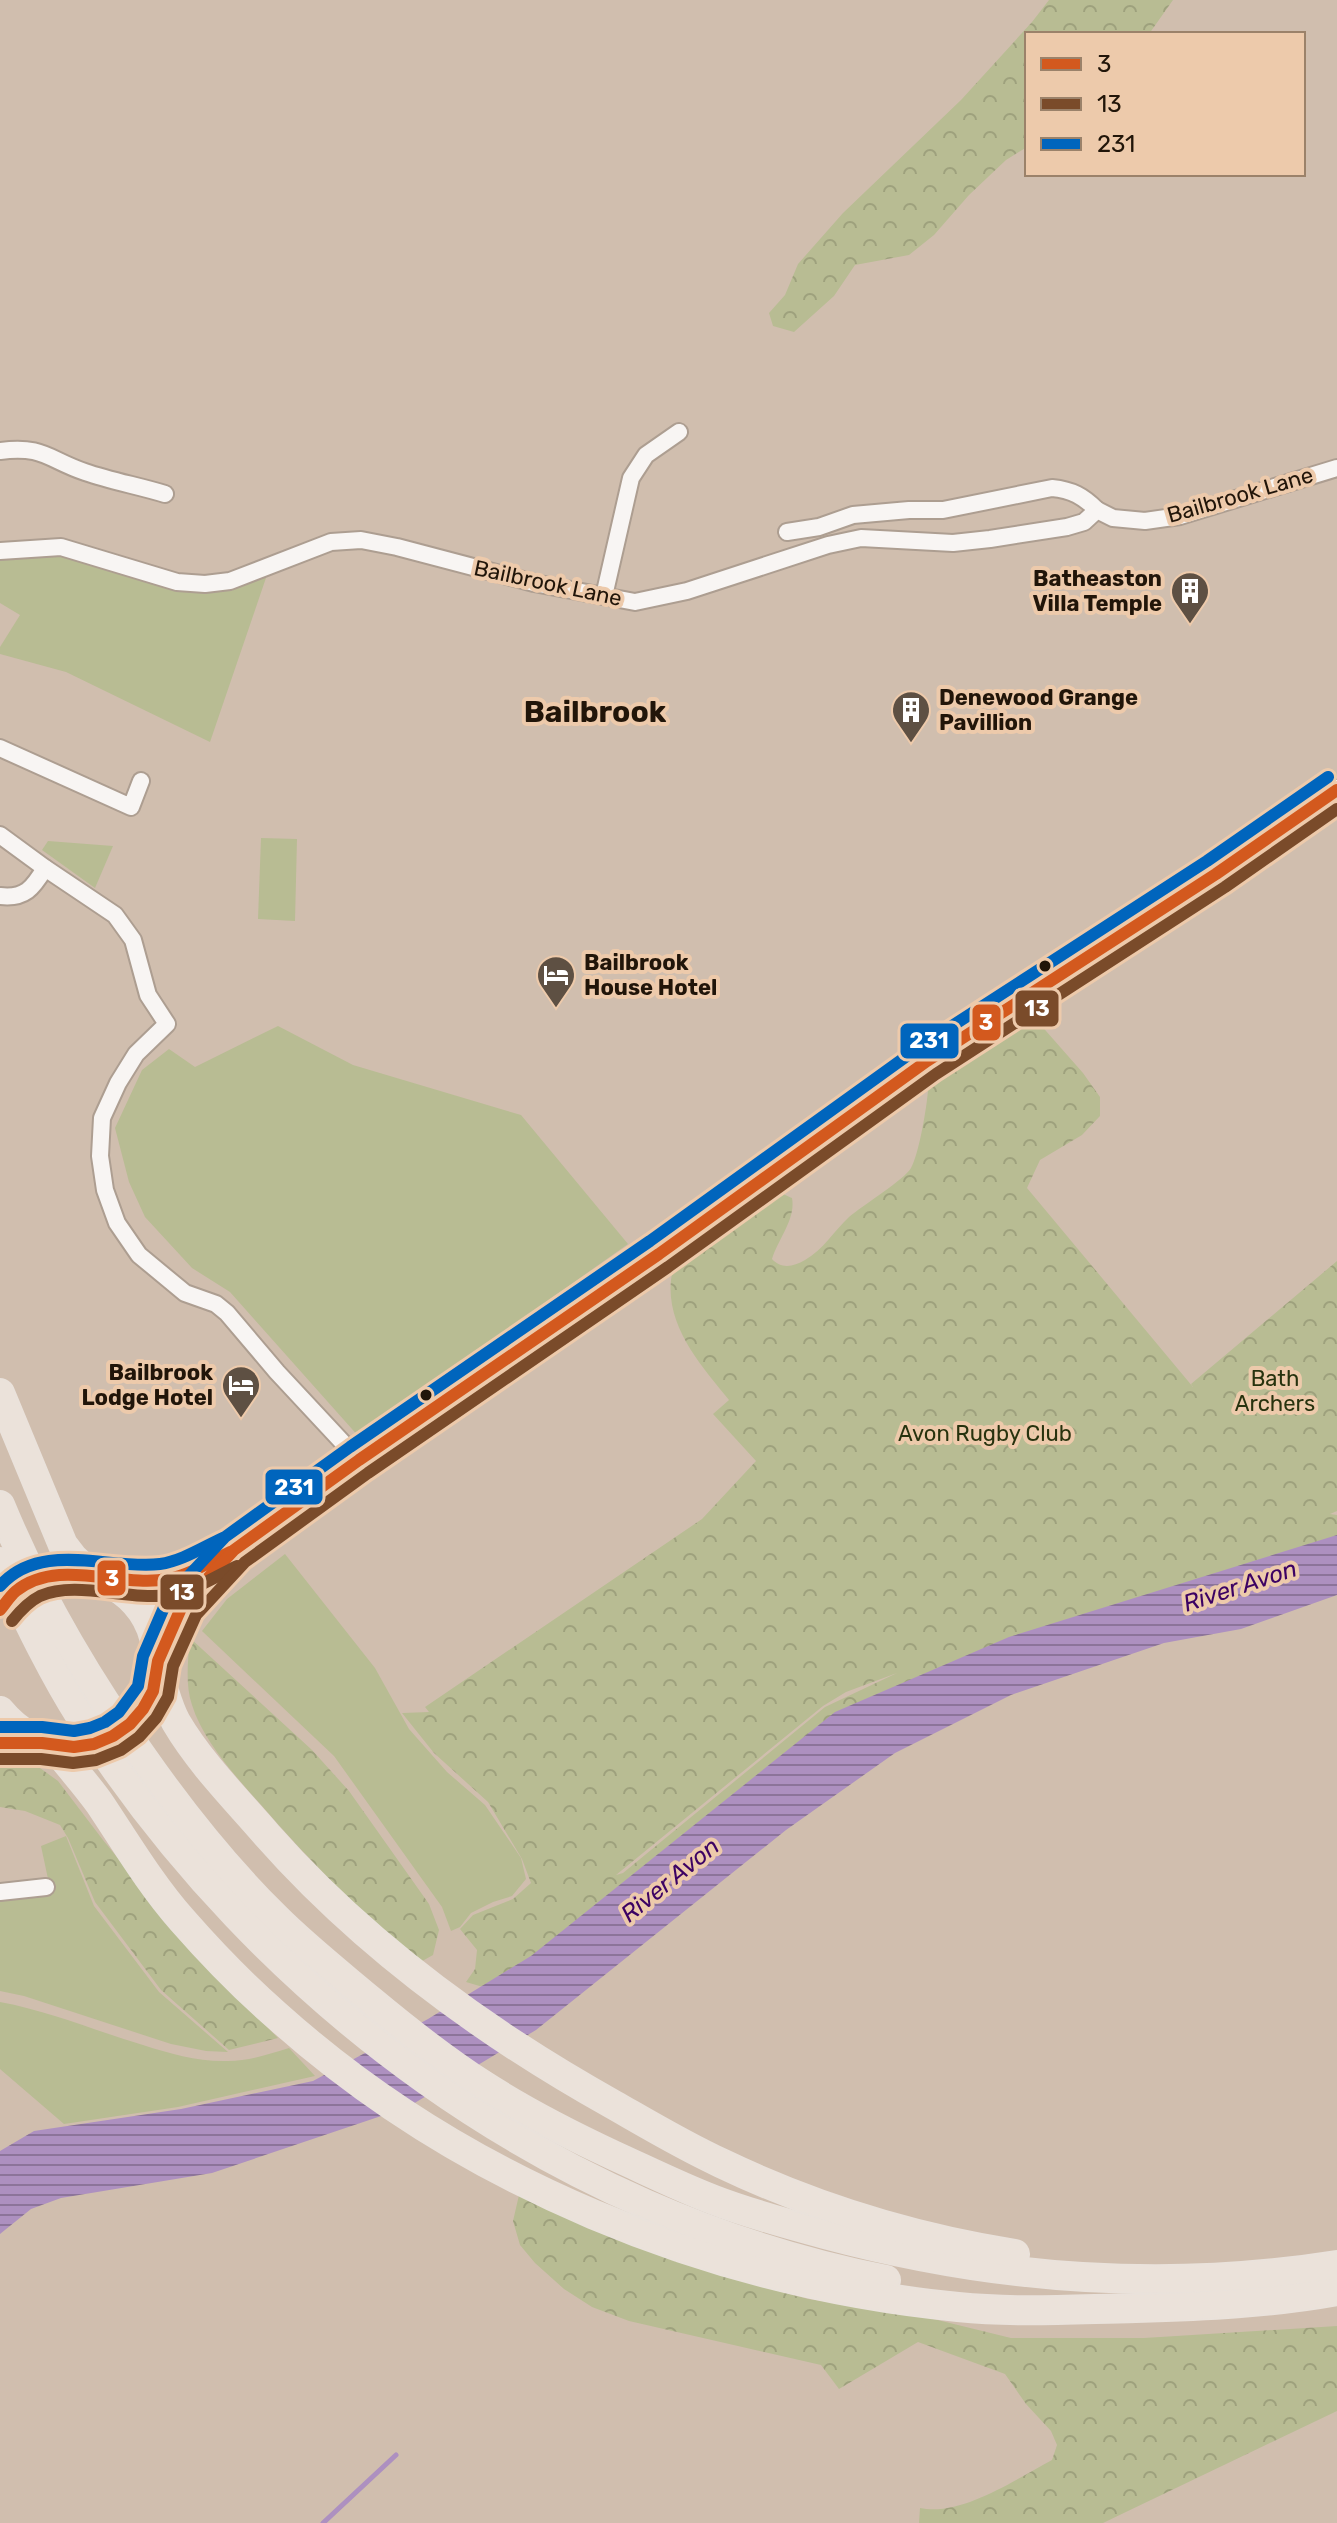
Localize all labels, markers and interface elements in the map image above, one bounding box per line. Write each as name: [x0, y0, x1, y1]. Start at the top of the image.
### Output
legend: [1025, 32, 1305, 176]
text: 3: [1097, 50, 1111, 78]
text: 13: [1097, 90, 1122, 118]
text: 231: [1097, 130, 1135, 158]
street label: Bailbrook Lane: [1164, 461, 1316, 529]
street label: Bailbrook Lane: [471, 554, 625, 612]
place label: Batheaston Villa Temple: [1033, 565, 1162, 617]
building icon: Batheaston Villa Temple: [1169, 570, 1211, 625]
place label: Denewood Grange Pavillion: [939, 684, 1138, 736]
building icon: Denewood Grange Pavillion: [890, 689, 932, 744]
district label: Bailbrook: [524, 694, 667, 730]
place label: Bailbrook House Hotel: [584, 949, 717, 1001]
hotel icon: Bailbrook House Hotel: [535, 954, 577, 1009]
unlabelled marker: [1037, 958, 1053, 974]
line badge: 13: [1014, 989, 1060, 1028]
text: 13: [1024, 995, 1050, 1022]
line badge: 3: [971, 1003, 1002, 1042]
text: 3: [979, 1009, 993, 1036]
line badge: 231: [899, 1022, 960, 1060]
text: 231: [909, 1027, 949, 1054]
place label: Bailbrook Lodge Hotel: [82, 1359, 213, 1411]
hotel icon: Bailbrook Lodge Hotel: [220, 1364, 262, 1419]
park label: Bath Archers: [1235, 1365, 1315, 1417]
unlabelled marker: [418, 1387, 434, 1403]
park label: Avon Rugby Club: [898, 1420, 1072, 1447]
line badge: 231: [264, 1468, 324, 1506]
text: 231: [274, 1474, 314, 1501]
water label: River Avon: [1179, 1554, 1301, 1618]
line badge: 3: [96, 1559, 127, 1597]
text: 3: [105, 1565, 119, 1592]
line badge: 13: [159, 1573, 205, 1611]
text: 13: [169, 1579, 195, 1606]
water label: River Avon: [615, 1832, 725, 1928]

